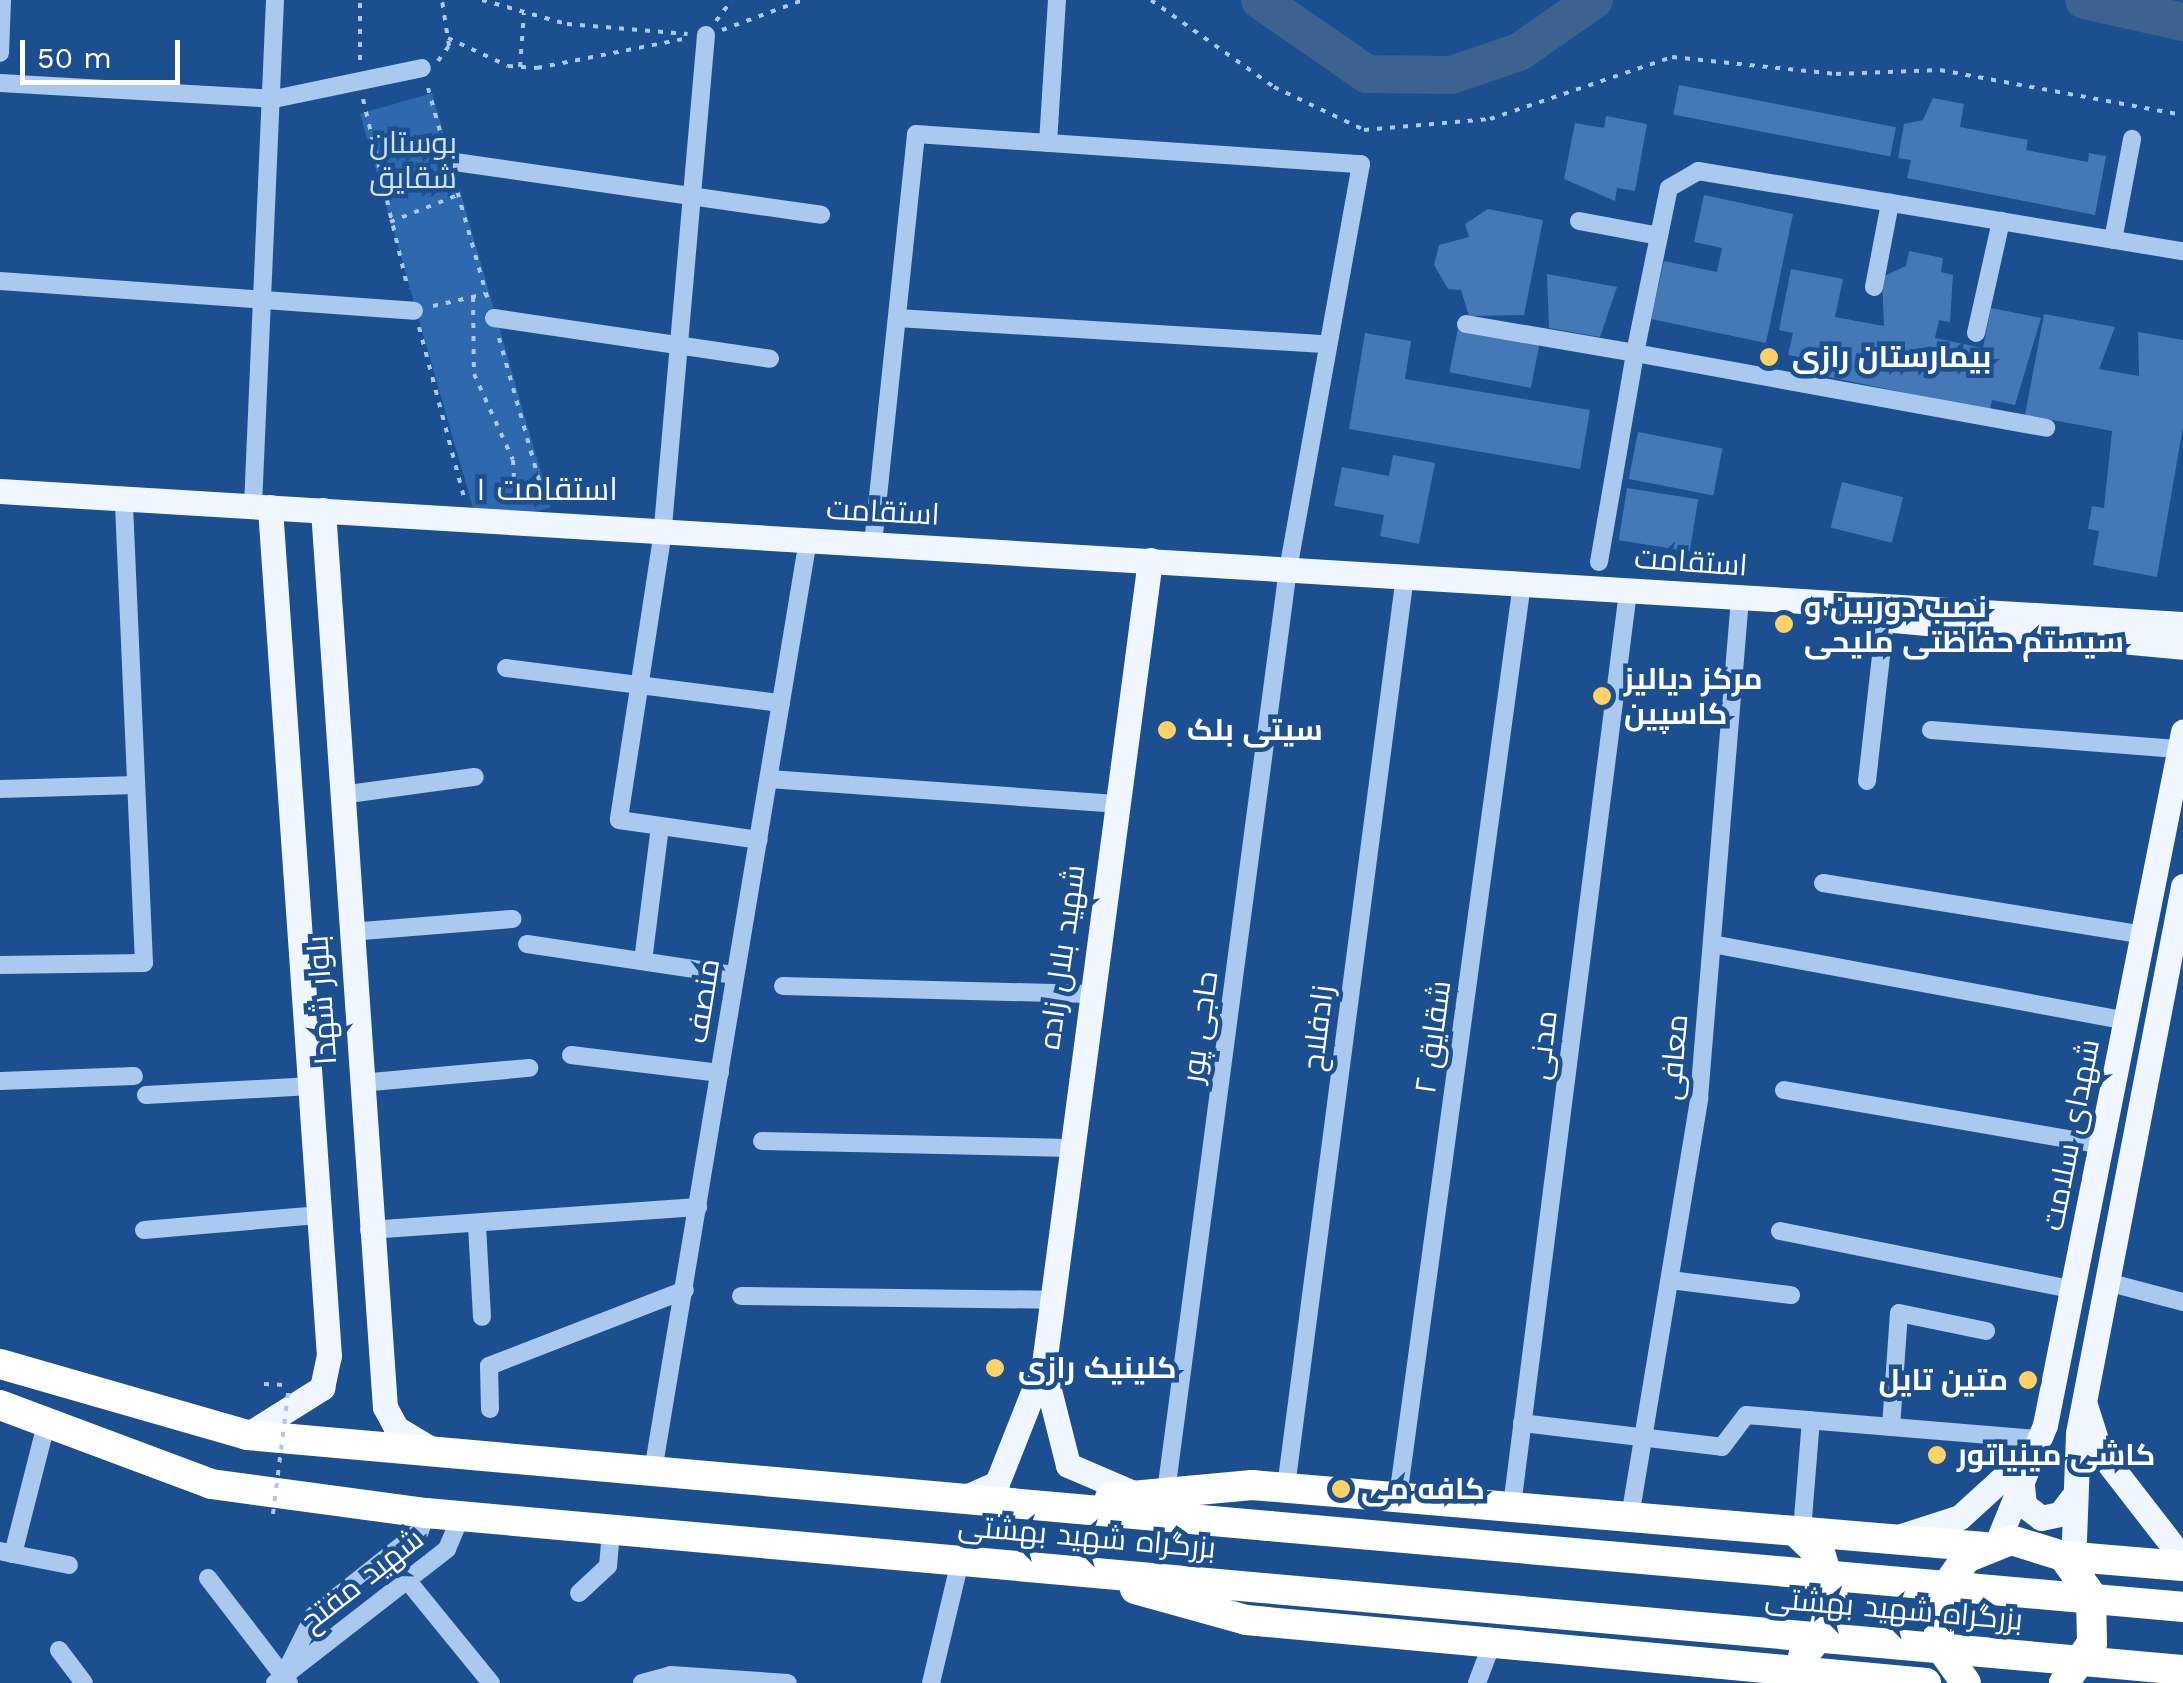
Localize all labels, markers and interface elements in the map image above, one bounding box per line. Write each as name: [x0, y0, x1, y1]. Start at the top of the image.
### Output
scale bar: [25, 20, 185, 82]
text: 50 m: [37, 40, 112, 75]
park label: بوستان شقایق: [369, 125, 457, 196]
place label: بیمارستان رازی: [1792, 339, 1991, 375]
marker: بیمارستان رازی: [1756, 344, 1782, 370]
district label: استقامت ۱: [476, 470, 618, 508]
street label: استقامت: [825, 491, 941, 533]
street label: استقامت: [1633, 540, 1749, 584]
place label: نصب دوربین و سیستم حفاظتی ملیحی: [1804, 589, 2124, 660]
marker: نصب دوربین و سیستم حفاظتی ملیحی: [1773, 613, 1795, 635]
place label: مرکز دیالیز کاسپین: [1624, 661, 1763, 732]
marker: مرکز دیالیز کاسپین: [1589, 683, 1615, 709]
place label: سیتی بلک: [1187, 712, 1323, 748]
marker: سیتی بلک: [1156, 719, 1178, 741]
street label: شهید بلال زاده: [1031, 862, 1093, 1052]
street label: بلوار شهدا: [300, 934, 344, 1066]
street label: منصف: [679, 956, 727, 1046]
street label: حاجی پور: [1174, 969, 1226, 1085]
street label: شقایق ۲: [1407, 978, 1459, 1096]
street label: زادفلاح: [1295, 983, 1341, 1073]
street label: مدنی: [1521, 1008, 1565, 1082]
street label: معافی: [1652, 1013, 1696, 1101]
street label: شهدای سلامت: [2035, 1036, 2107, 1234]
place label: کلینیک رازی: [1018, 1350, 1177, 1386]
marker: کلینیک رازی: [982, 1355, 1008, 1381]
place label: متین تایل: [1878, 1362, 2008, 1398]
marker: متین تایل: [2017, 1369, 2039, 1391]
place label: کاشی مینیاتور: [1957, 1437, 2155, 1473]
marker: کاشی مینیاتور: [1926, 1444, 1948, 1466]
place label: کافه می: [1361, 1471, 1485, 1507]
marker: کافه می: [1330, 1478, 1352, 1500]
street label: بزرگراه شهید بهشتی: [957, 1508, 1217, 1566]
street label: شهید مفتح: [293, 1521, 431, 1639]
street label: بزرگراه شهید بهشتی: [1764, 1580, 2024, 1638]

